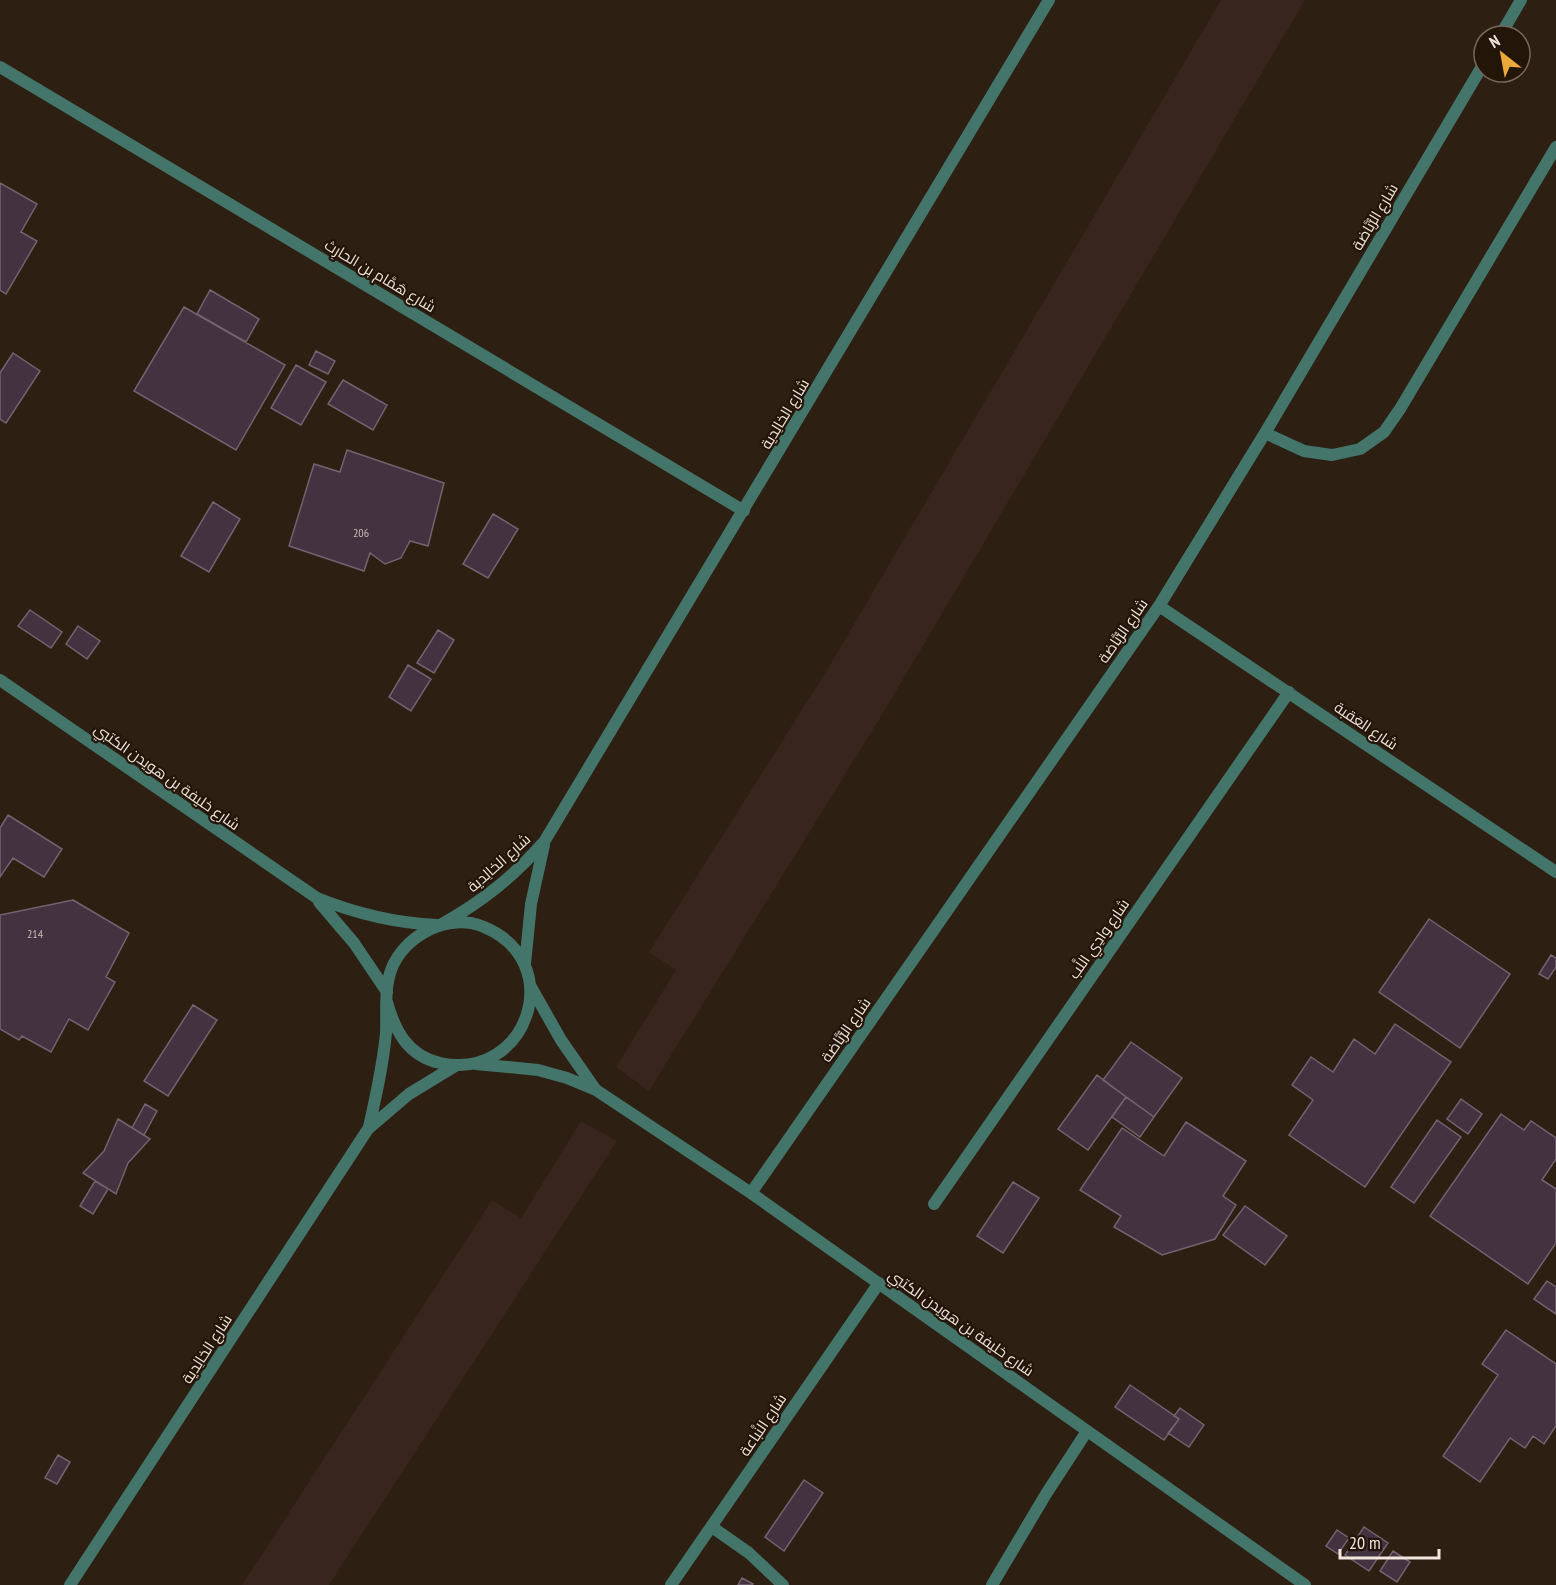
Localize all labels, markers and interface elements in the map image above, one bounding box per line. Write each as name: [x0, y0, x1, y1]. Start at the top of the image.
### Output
north arrow: [1472, 24, 1532, 84]
text: N: [1485, 30, 1503, 52]
street label: شارع الرُّبَّاضة: [1347, 180, 1404, 255]
street label: شارع هَمَّام بن الحارِث: [320, 235, 439, 318]
street label: شارع الخالِدية: [756, 375, 815, 453]
house number: 206: [353, 525, 369, 540]
street label: شارع الرُّبَّاضة: [1094, 595, 1153, 668]
street label: شارع العَقبة: [1330, 697, 1402, 755]
street label: شارع خليفة بن هويدن الكتبي: [89, 719, 244, 837]
street label: شارع الخالِدية: [463, 829, 536, 898]
street label: شارع وادِي اللَّب: [1064, 895, 1136, 984]
house number: 214: [27, 926, 44, 941]
street label: شارع الرُّبَّاضة: [817, 994, 876, 1067]
street label: شارع خليفة بن هويدن الكتبي: [883, 1265, 1038, 1383]
street label: شارع الخالِدية: [177, 1311, 238, 1388]
street label: شارع النَّباعة: [735, 1390, 792, 1461]
scale bar: [1340, 1522, 1439, 1560]
text: 20 m: [1349, 1531, 1381, 1554]

